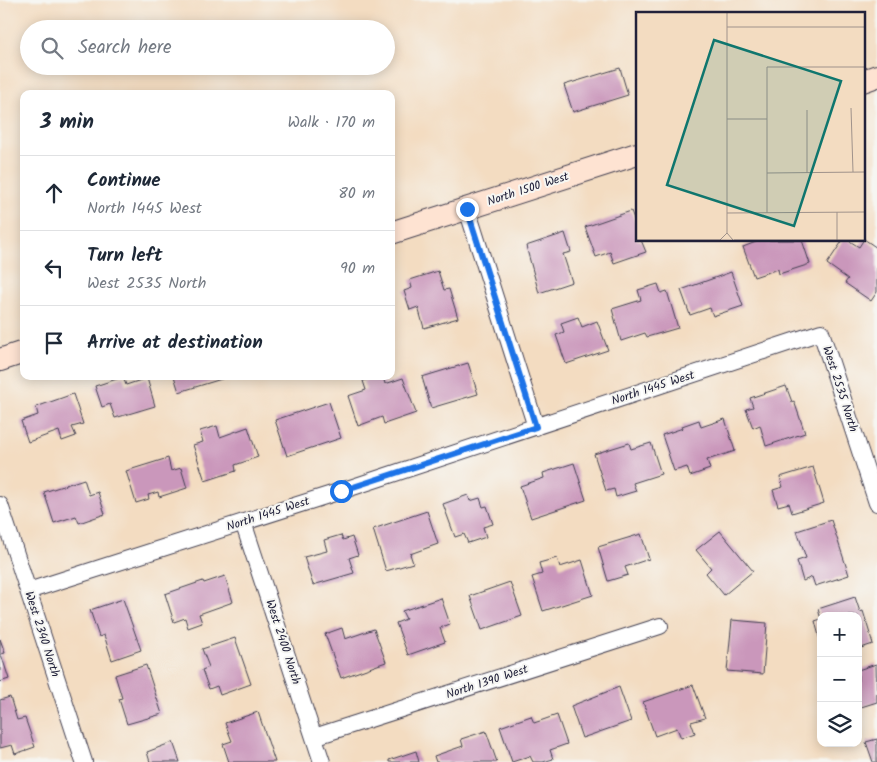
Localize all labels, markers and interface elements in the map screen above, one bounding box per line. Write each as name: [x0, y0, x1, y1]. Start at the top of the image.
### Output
inset map: [636, 12, 864, 241]
search box: [20, 20, 395, 75]
text: Search here: [78, 33, 172, 63]
icon: search: [38, 34, 66, 62]
text: 3 min: [40, 106, 94, 139]
text: Walk · 170 m: [287, 110, 375, 135]
text: Continue: [87, 166, 160, 196]
street label: North 1500 West: [485, 167, 572, 211]
icon: ahead: [40, 179, 68, 207]
text: 80 m: [338, 181, 375, 206]
text: North 1445 West: [87, 196, 202, 221]
route end: [456, 198, 479, 221]
text: Turn left: [87, 241, 162, 271]
icon: left: [40, 254, 68, 282]
text: 90 m: [340, 256, 375, 281]
text: West 2535 North: [87, 271, 206, 296]
text: Arrive at destination: [87, 328, 263, 358]
icon: arrive: [40, 329, 68, 357]
street label: West 2535 North: [817, 344, 863, 434]
street label: North 1445 West: [609, 366, 697, 410]
route start: [330, 480, 353, 503]
street label: North 1445 West: [224, 492, 312, 536]
street label: West 2340 North: [19, 589, 65, 679]
street label: West 2400 North: [260, 597, 306, 687]
map controls: [817, 612, 862, 747]
button: +: [817, 612, 862, 657]
button: −: [817, 657, 862, 702]
street label: North 1390 West: [444, 660, 531, 704]
button: layers: [817, 702, 862, 747]

